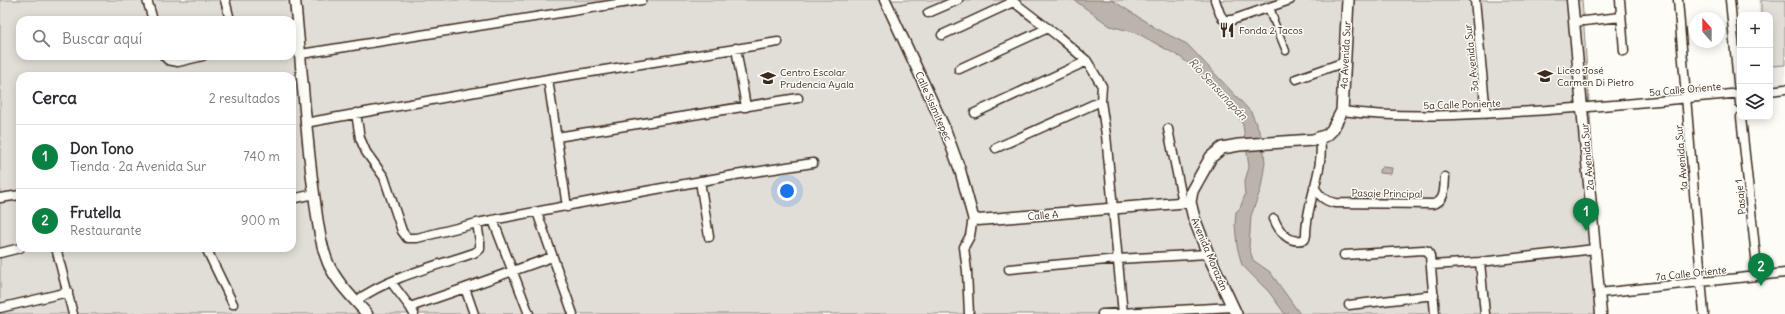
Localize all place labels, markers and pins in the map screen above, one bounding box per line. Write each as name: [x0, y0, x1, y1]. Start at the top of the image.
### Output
restaurant icon: Fonda 2 Tacos: [1218, 21, 1236, 39]
place label: Fonda 2 Tacos: [1239, 24, 1303, 37]
place label: Liceo José Carmen Di Pietro: [1557, 64, 1634, 89]
place label: Centro Escolar Prudencia Ayala: [780, 66, 854, 91]
school or university icon: Liceo José Carmen Di Pietro: [1536, 67, 1554, 85]
school or university icon: Centro Escolar Prudencia Ayala: [759, 69, 777, 87]
pin: 1: [1573, 198, 1599, 231]
pin: 2: [1748, 253, 1774, 286]

